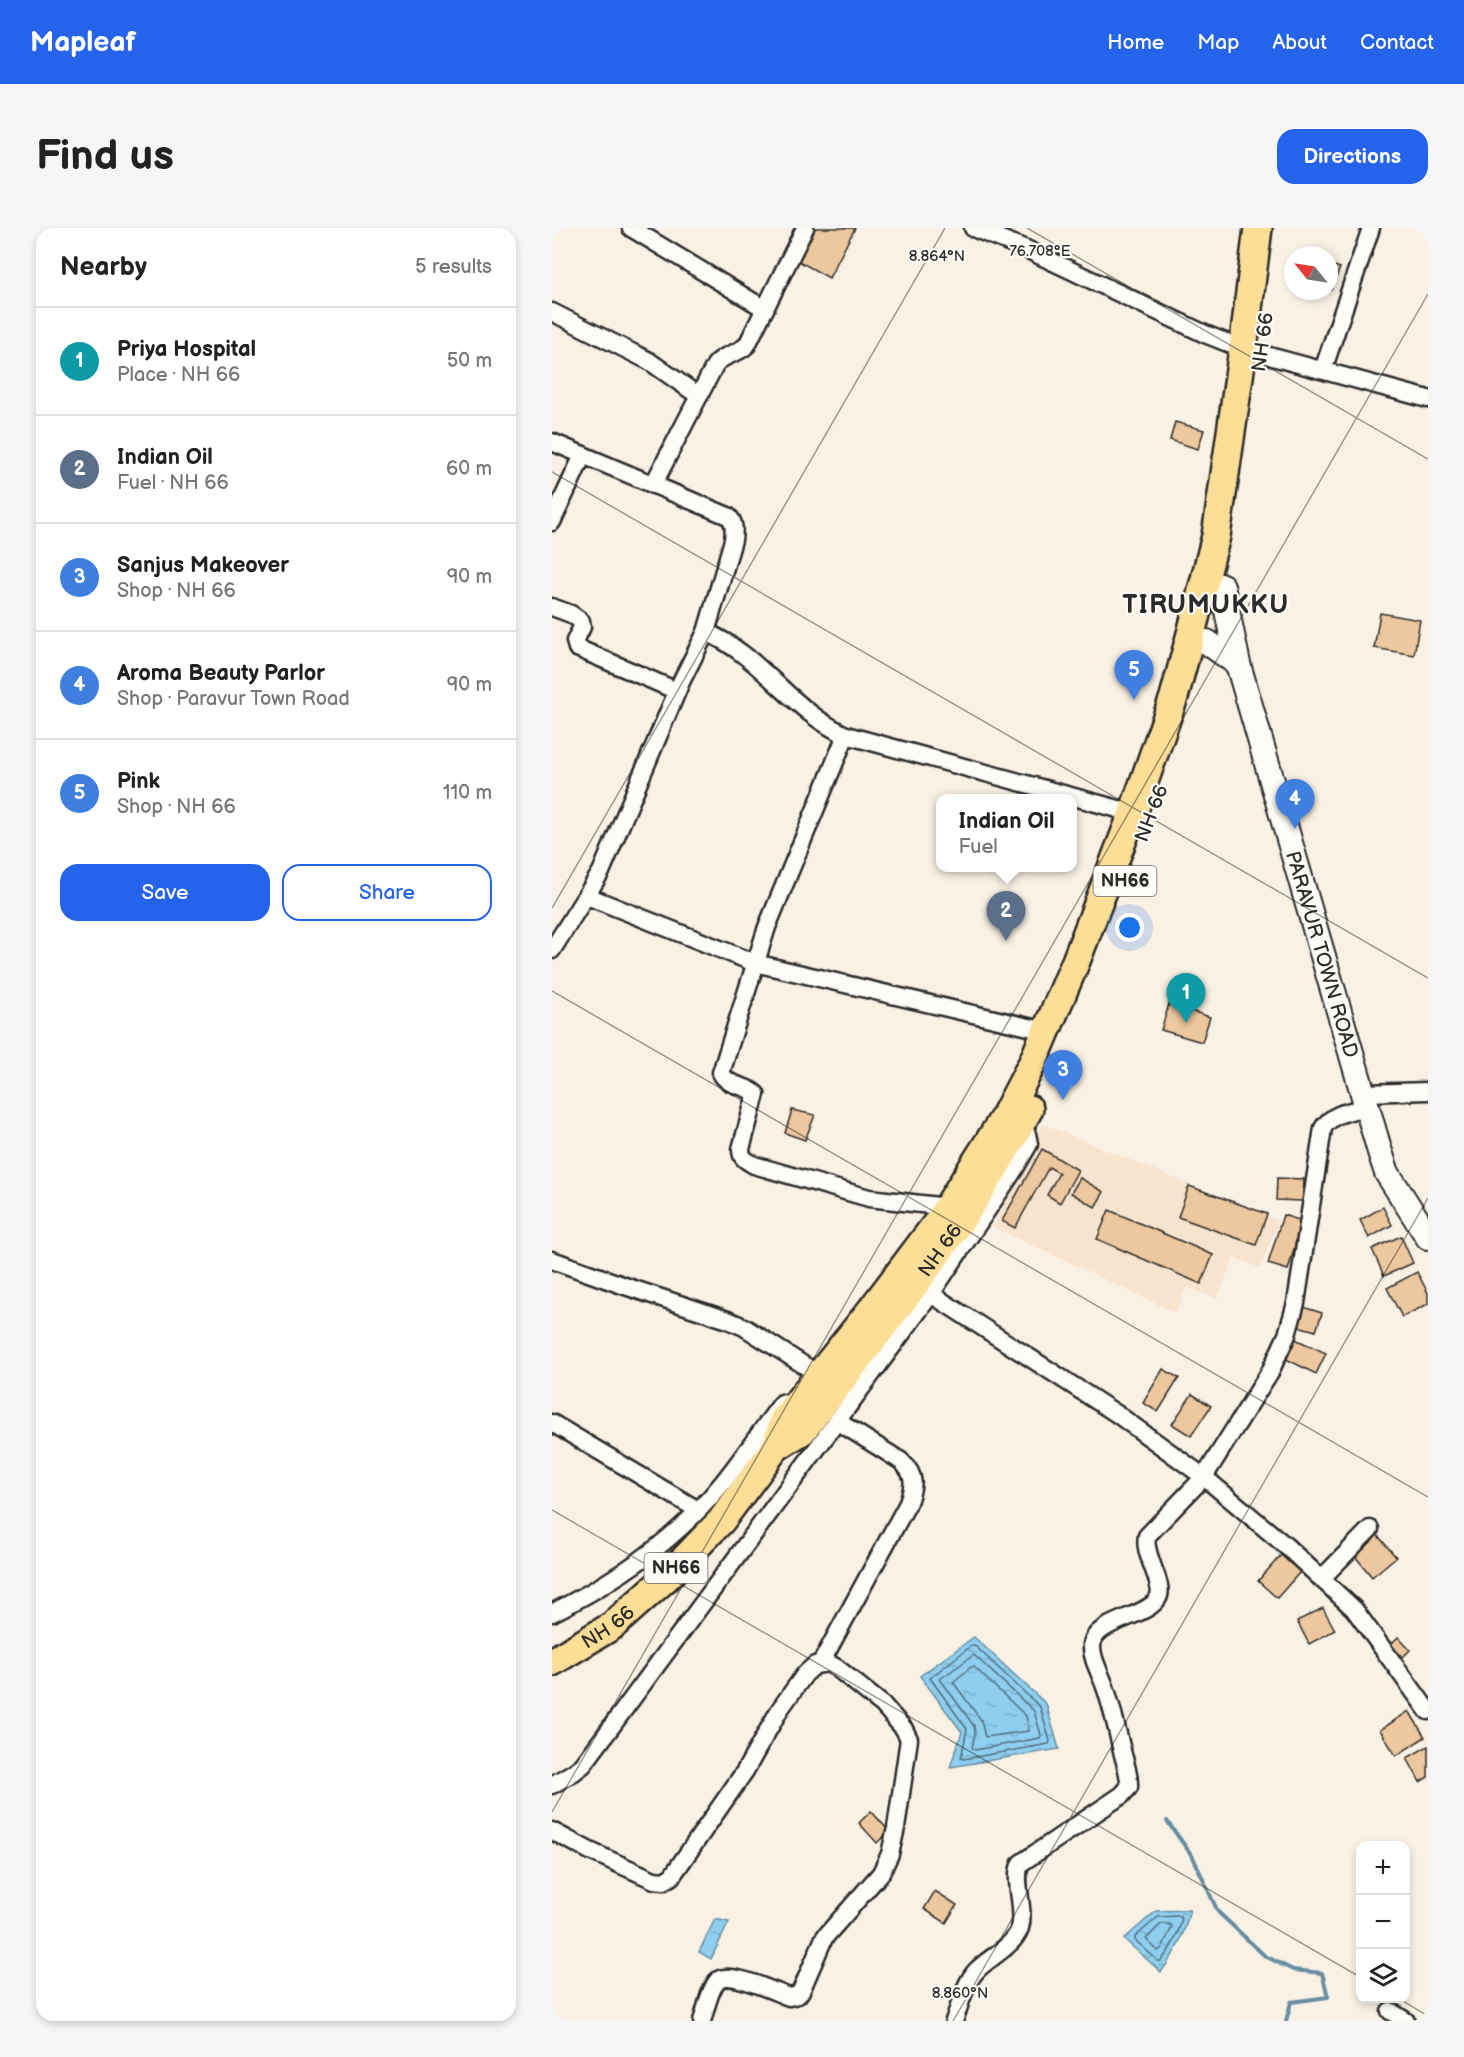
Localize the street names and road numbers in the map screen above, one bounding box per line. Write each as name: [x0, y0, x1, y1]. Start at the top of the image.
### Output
street label: NH 66: [1247, 311, 1279, 373]
street label: NH 66: [1130, 781, 1174, 845]
street label: PARAVUR TOWN ROAD: [1280, 848, 1363, 1061]
road number: NH66: [1094, 866, 1156, 896]
street label: NH 66: [914, 1219, 968, 1282]
road number: NH66: [644, 1553, 708, 1583]
street label: NH 66: [577, 1601, 640, 1655]

